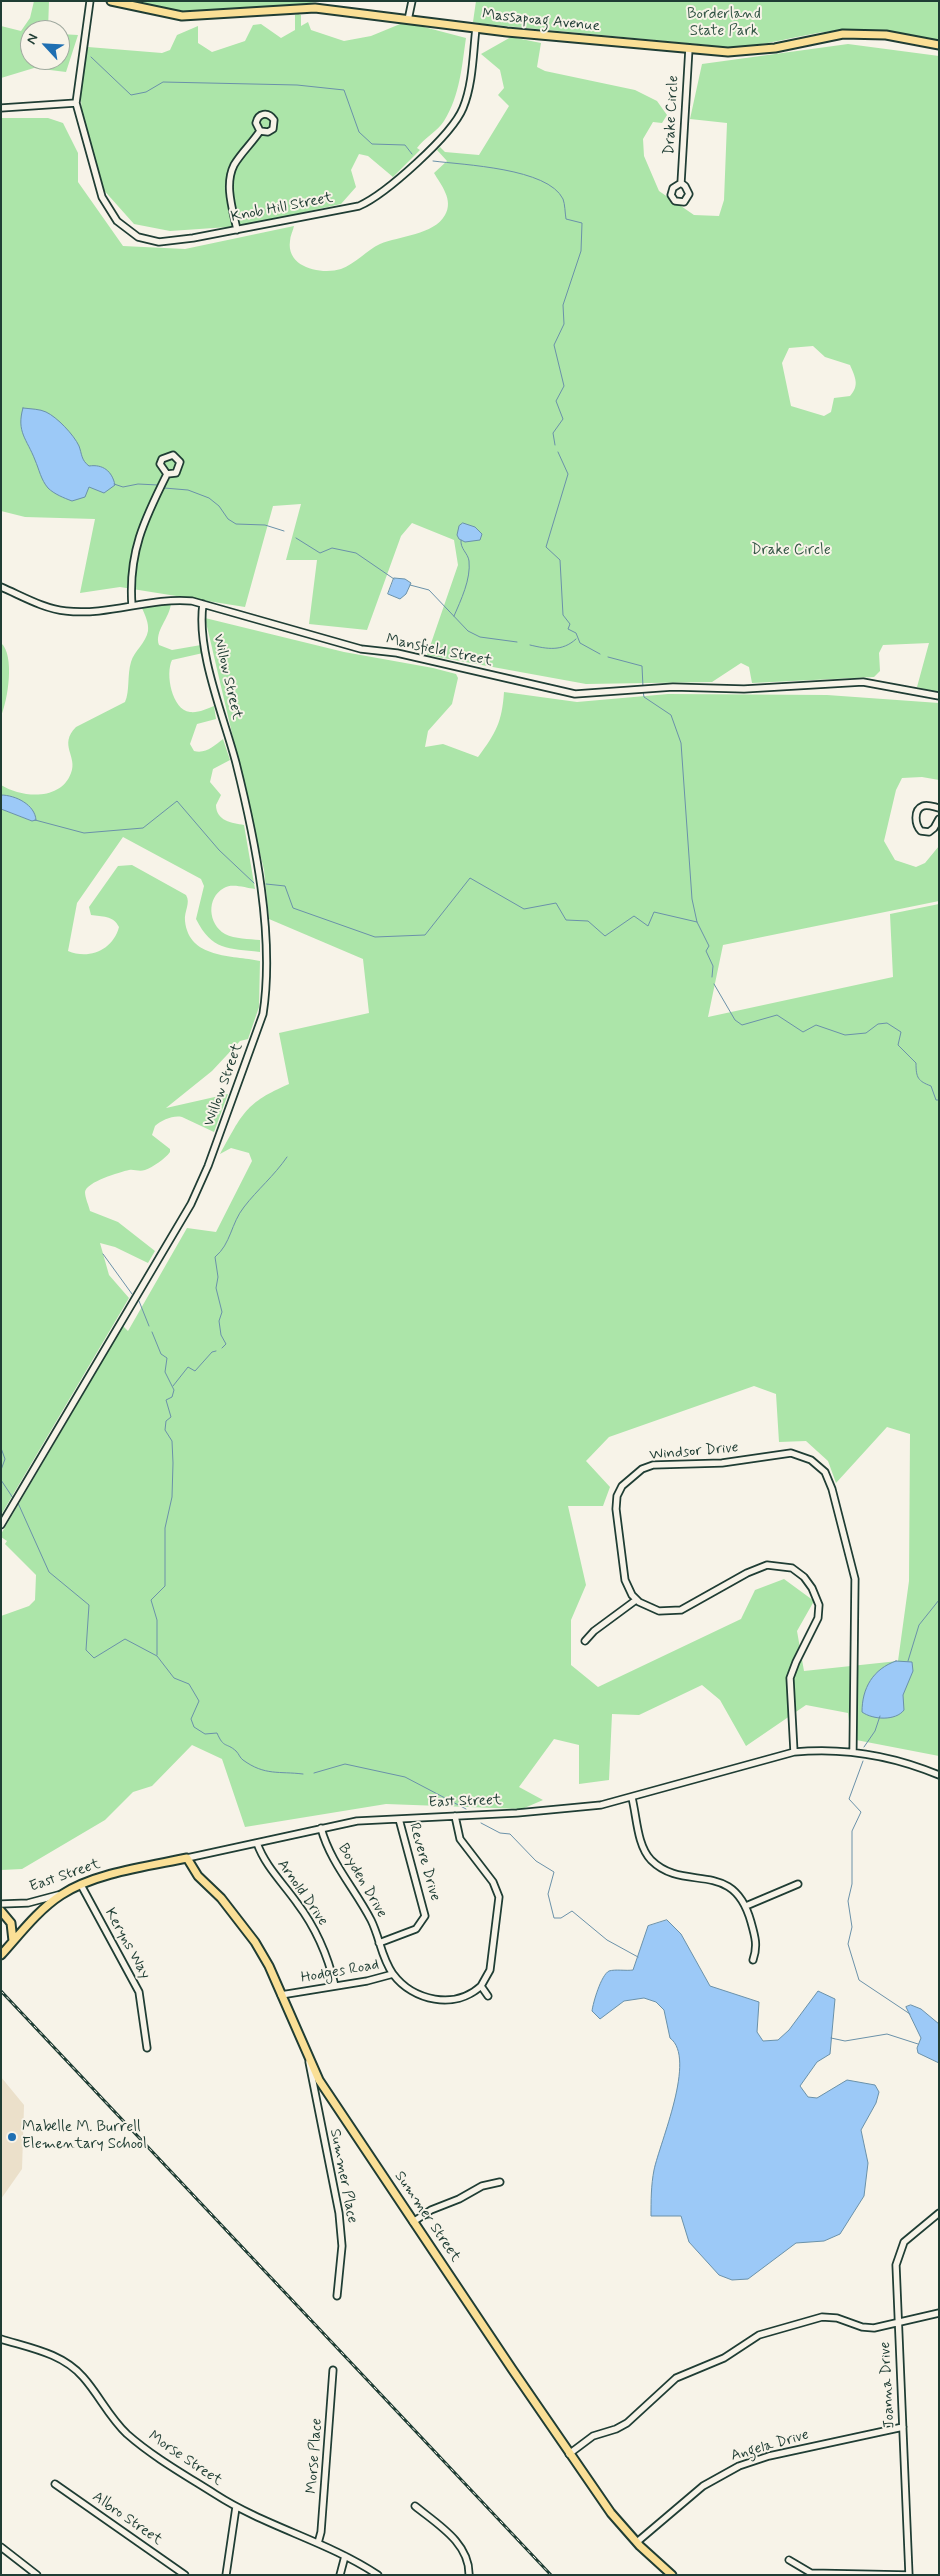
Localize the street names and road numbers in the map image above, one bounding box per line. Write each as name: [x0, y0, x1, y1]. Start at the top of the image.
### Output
street label: Massapoag Avenue: [481, 6, 601, 36]
street label: Drake Circle: [661, 75, 683, 155]
street label: Knob Hill Street: [229, 189, 335, 227]
street label: Mansfield Street: [384, 631, 494, 671]
street label: Willow Street: [208, 633, 246, 721]
street label: Willow Street: [201, 1041, 247, 1129]
street label: Windsor Drive: [649, 1439, 739, 1465]
street label: East Street: [428, 1792, 502, 1812]
street label: Revere Drive: [404, 1821, 444, 1903]
street label: Boyden Drive: [334, 1841, 390, 1921]
street label: East Street: [27, 1856, 103, 1896]
street label: Arnold Drive: [273, 1856, 331, 1930]
street label: Keryns Way: [100, 1905, 154, 1983]
street label: Hodges Road: [300, 1956, 380, 1988]
street label: Summer Place: [325, 2127, 361, 2225]
street label: Summer Street: [390, 2168, 464, 2266]
street label: Joanna Drive: [877, 2341, 899, 2429]
street label: Morse Place: [303, 2418, 327, 2494]
street label: Angela Drive: [729, 2426, 811, 2466]
street label: Morse Street: [145, 2428, 225, 2490]
street label: Albro Street: [89, 2488, 165, 2550]

